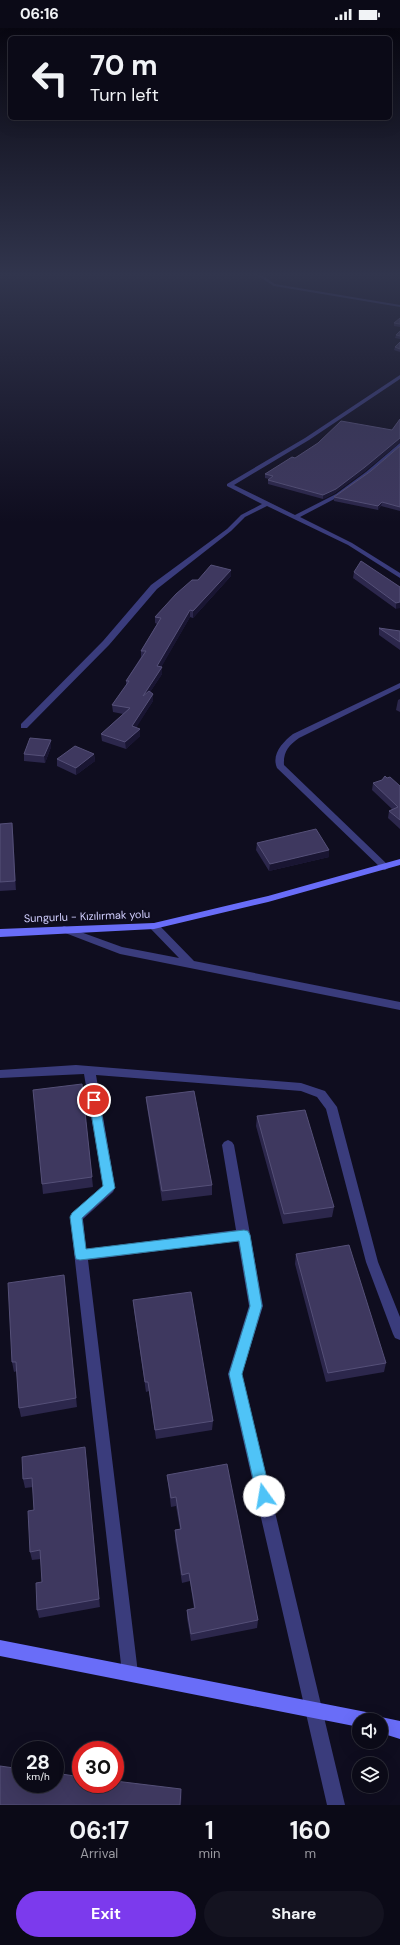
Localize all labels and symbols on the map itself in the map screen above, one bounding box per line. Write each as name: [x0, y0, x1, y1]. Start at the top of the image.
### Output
street label: Sungurlu - Kızılırmak yolu: [24, 907, 150, 925]
pin: [77, 1083, 111, 1117]
position arrow: [243, 1475, 285, 1517]
speed limit sign: 30: [72, 1741, 124, 1793]

